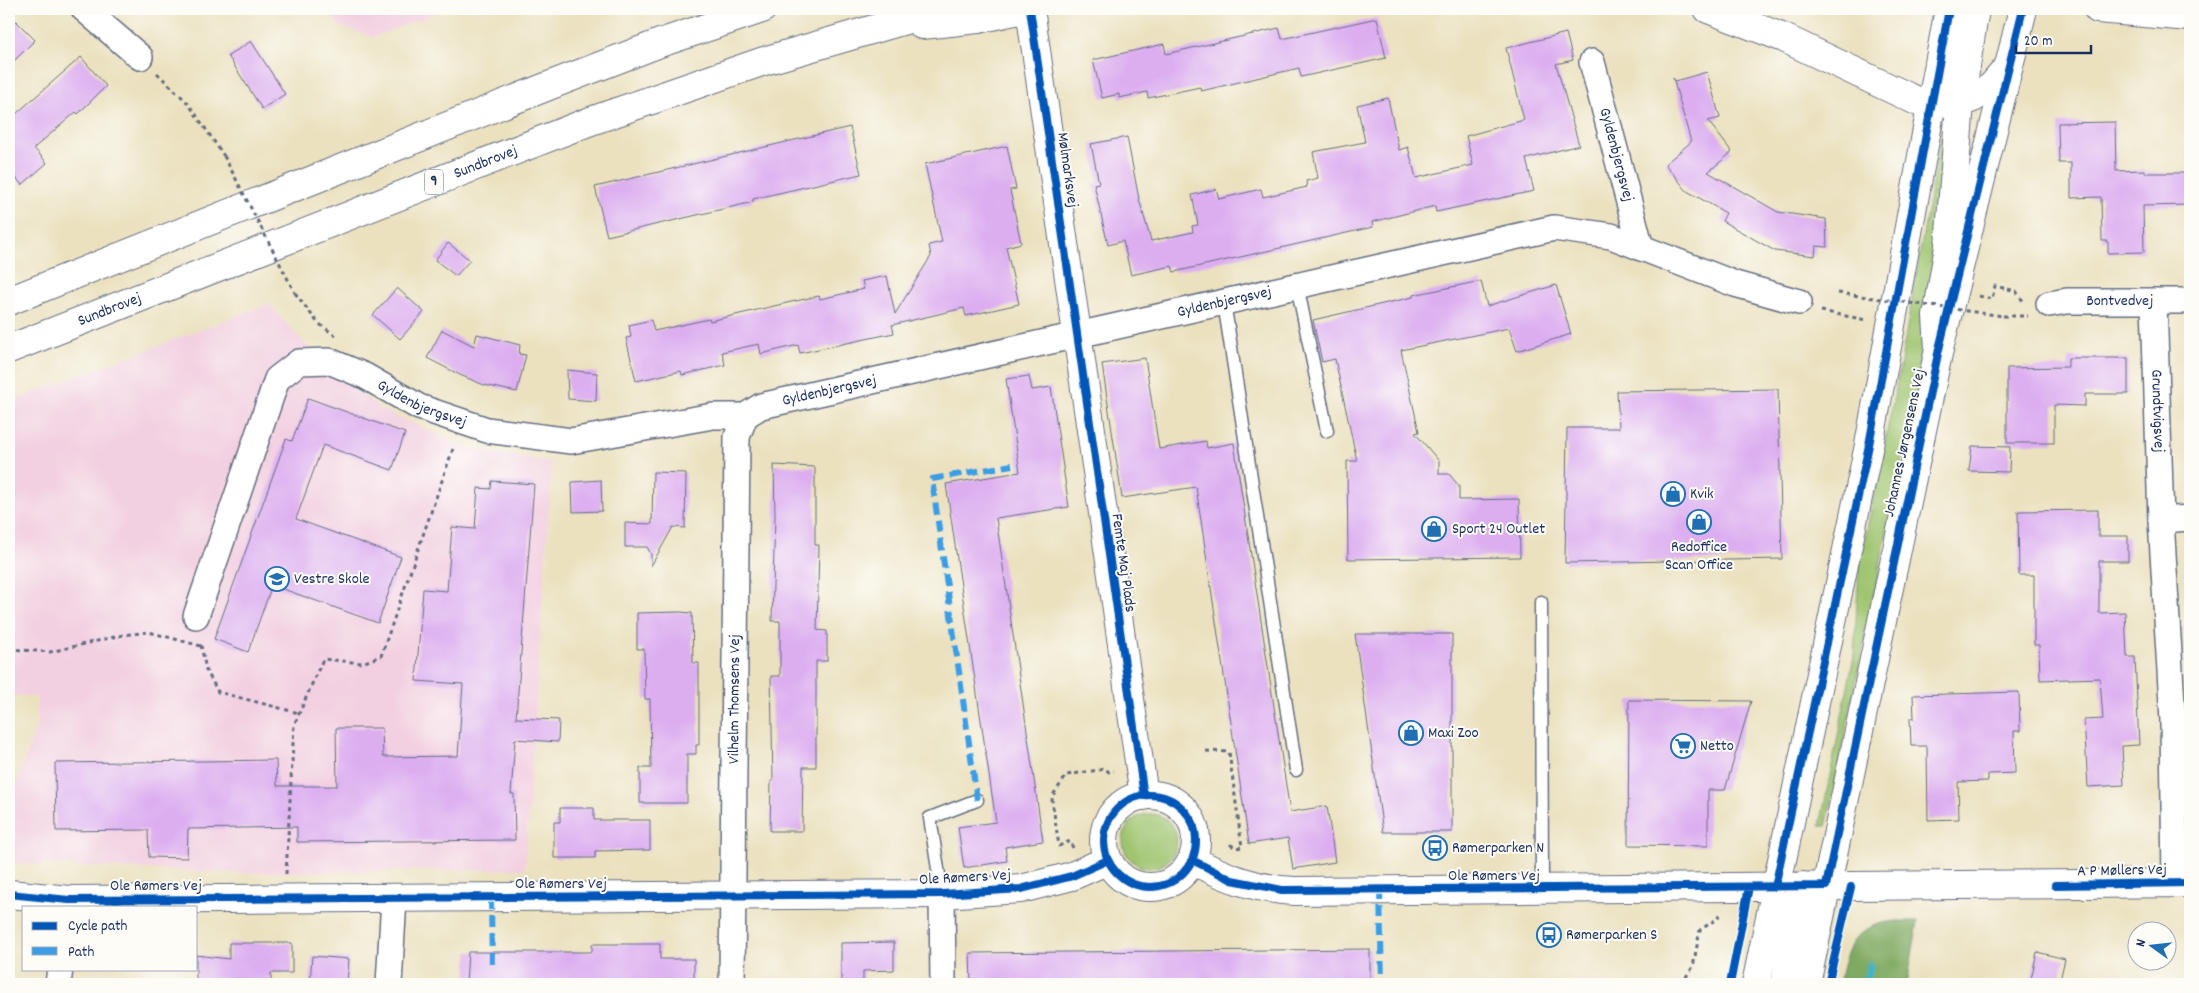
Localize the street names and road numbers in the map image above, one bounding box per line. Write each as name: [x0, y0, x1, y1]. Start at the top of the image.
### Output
street label: Gyldenbjergsvej: [1593, 105, 1640, 204]
street label: Mølmarksvej: [1050, 131, 1084, 209]
street label: Sundbrovej: [450, 139, 521, 185]
road number: 9: [425, 170, 443, 194]
street label: Gyldenbjergsvej: [1175, 280, 1274, 324]
street label: Sundbrovej: [74, 287, 145, 332]
street label: Bontvedvej: [2086, 290, 2153, 313]
street label: Johannes Jørgensens Vej: [1878, 367, 1932, 519]
street label: Gyldenbjergsvej: [780, 369, 879, 412]
street label: Grundtvigsvej: [2145, 369, 2170, 453]
street label: Gyldenbjergsvej: [373, 374, 470, 434]
street label: Femte Maj Plads: [1105, 512, 1141, 614]
street label: Vilhelm Thomsens Vej: [723, 634, 747, 764]
street label: A P Møllers Vej: [2077, 859, 2167, 883]
street label: Ole Rømers Vej: [919, 864, 1011, 892]
street label: Ole Rømers Vej: [1448, 865, 1540, 888]
street label: Ole Rømers Vej: [515, 873, 607, 896]
street label: Ole Rømers Vej: [110, 875, 202, 898]

